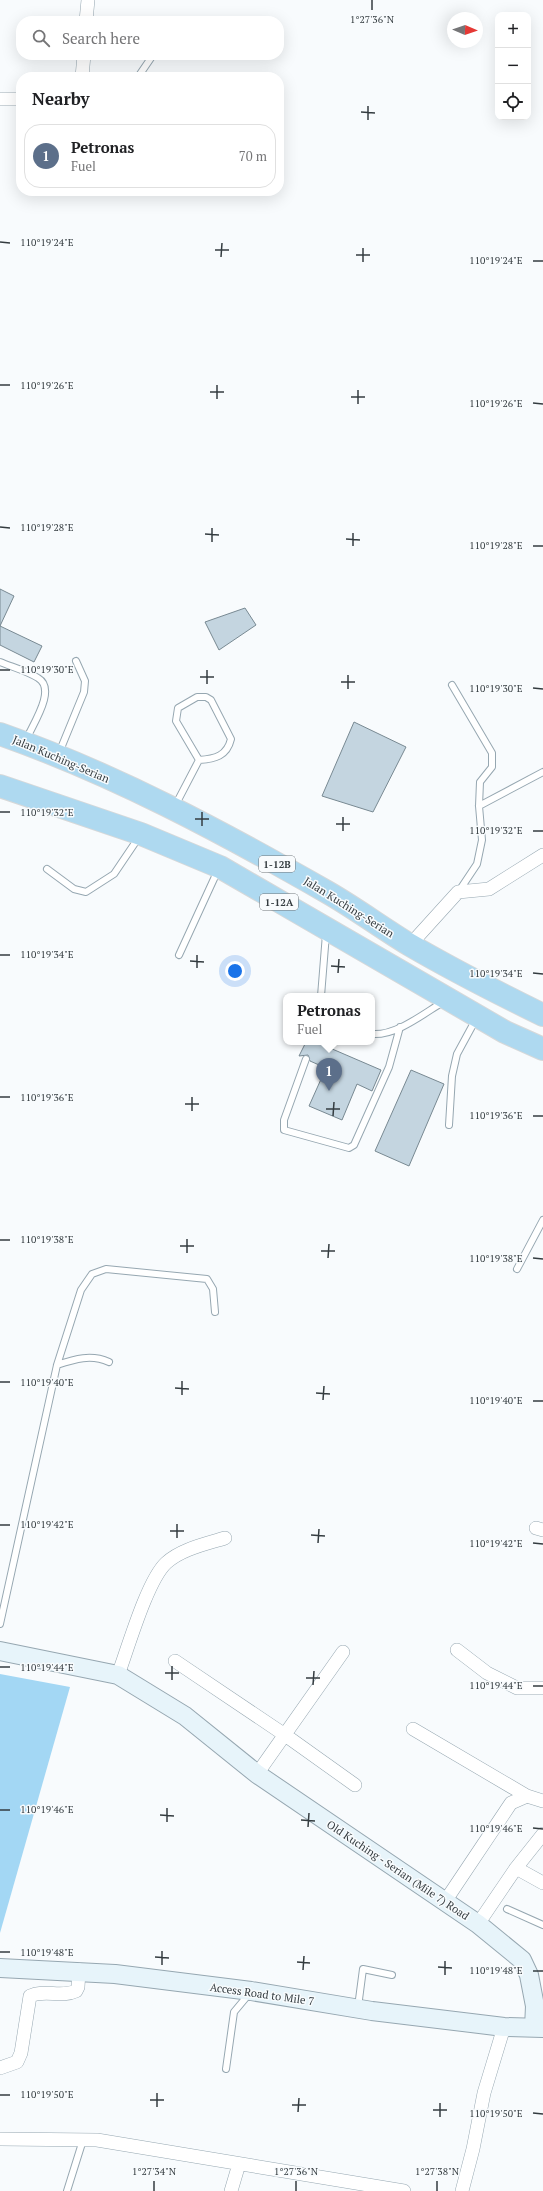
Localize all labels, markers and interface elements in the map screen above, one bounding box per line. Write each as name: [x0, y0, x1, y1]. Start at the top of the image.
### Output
north arrow: [447, 12, 483, 48]
map controls: [495, 12, 531, 120]
button: +: [495, 12, 531, 48]
text: 1°27'36"N: [350, 13, 395, 26]
search box: [16, 16, 284, 60]
icon: search: [30, 27, 52, 49]
text: Search here: [62, 28, 140, 48]
button: −: [495, 48, 531, 84]
button: locate: [495, 84, 531, 120]
text: Nearby: [32, 87, 90, 110]
text: Petronas: [71, 137, 134, 157]
text: 1: [42, 147, 50, 165]
text: 70 m: [239, 147, 267, 165]
text: Fuel: [71, 157, 96, 175]
text: 110°19'24"E: [20, 236, 74, 249]
text: 110°19'24"E: [469, 254, 523, 267]
text: 110°19'26"E: [20, 379, 74, 392]
text: 110°19'26"E: [469, 397, 523, 410]
text: 110°19'28"E: [20, 521, 74, 534]
text: 110°19'28"E: [469, 539, 523, 552]
text: 110°19'30"E: [20, 663, 74, 676]
text: 110°19'30"E: [469, 682, 523, 695]
street label: Jalan Kuching-Serian: [11, 732, 112, 786]
text: 110°19'32"E: [20, 806, 74, 819]
text: 110°19'32"E: [469, 824, 523, 837]
road number: 1-12B: [259, 856, 295, 872]
street label: Jalan Kuching-Serian: [301, 874, 397, 941]
road number: 1-12A: [260, 894, 298, 910]
text: 110°19'34"E: [20, 948, 74, 961]
your location: [225, 961, 245, 981]
text: 110°19'34"E: [469, 967, 523, 980]
popup: [283, 993, 375, 1045]
text: Petronas: [297, 1000, 361, 1020]
text: Fuel: [297, 1020, 322, 1038]
pin: 1: [316, 1058, 342, 1091]
text: 110°19'36"E: [20, 1091, 74, 1104]
text: 110°19'36"E: [469, 1109, 523, 1122]
text: 110°19'38"E: [20, 1233, 74, 1246]
text: 110°19'38"E: [469, 1252, 523, 1265]
text: 110°19'40"E: [20, 1376, 74, 1389]
text: 110°19'40"E: [469, 1394, 523, 1407]
text: 110°19'42"E: [20, 1518, 74, 1531]
text: 110°19'42"E: [469, 1537, 523, 1550]
text: 110°19'44"E: [20, 1661, 74, 1674]
text: 110°19'44"E: [469, 1679, 523, 1692]
text: 110°19'46"E: [20, 1803, 74, 1816]
street label: Old Kuching - Serian (Mile 7) Road: [324, 1817, 472, 1923]
text: 110°19'46"E: [469, 1822, 523, 1835]
text: 110°19'48"E: [20, 1946, 74, 1959]
text: 110°19'48"E: [469, 1964, 523, 1977]
street label: Access Road to Mile 7: [209, 1980, 315, 2008]
text: 110°19'50"E: [20, 2088, 74, 2101]
text: 110°19'50"E: [469, 2107, 523, 2120]
text: 1°27'34"N: [132, 2165, 177, 2178]
text: 1°27'36"N: [274, 2165, 319, 2178]
text: 1°27'38"N: [415, 2165, 460, 2178]

